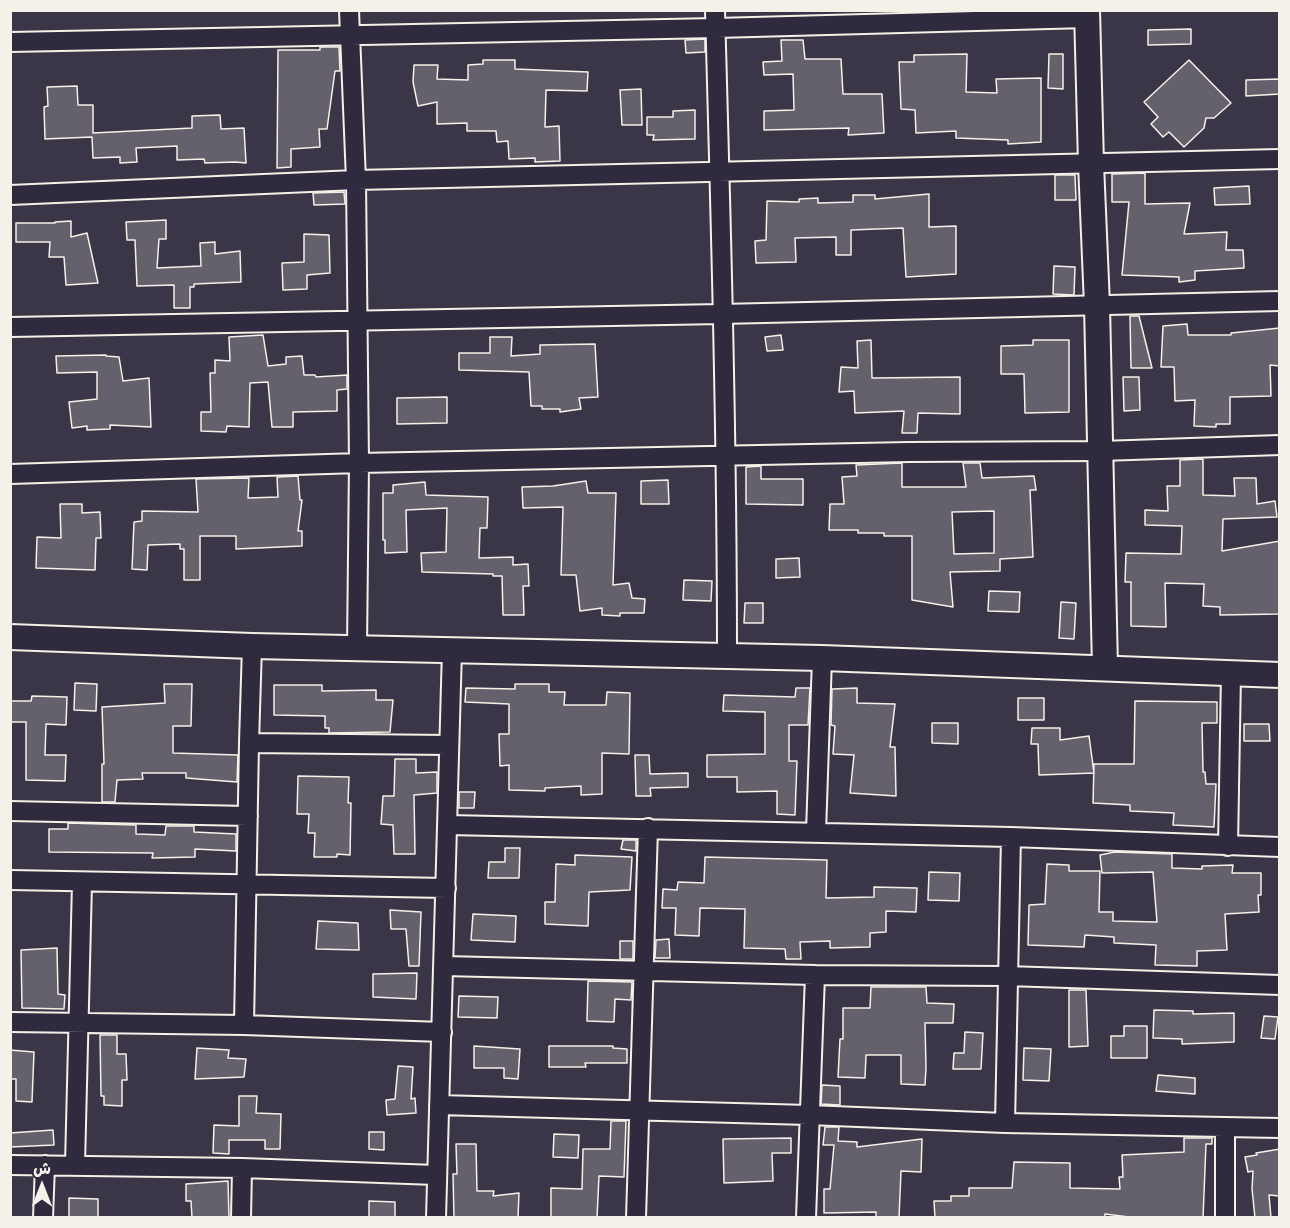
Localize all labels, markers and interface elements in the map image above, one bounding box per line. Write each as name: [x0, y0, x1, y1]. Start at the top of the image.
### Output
north arrow: [12, 1156, 72, 1216]
text: ش: [33, 1158, 51, 1178]

